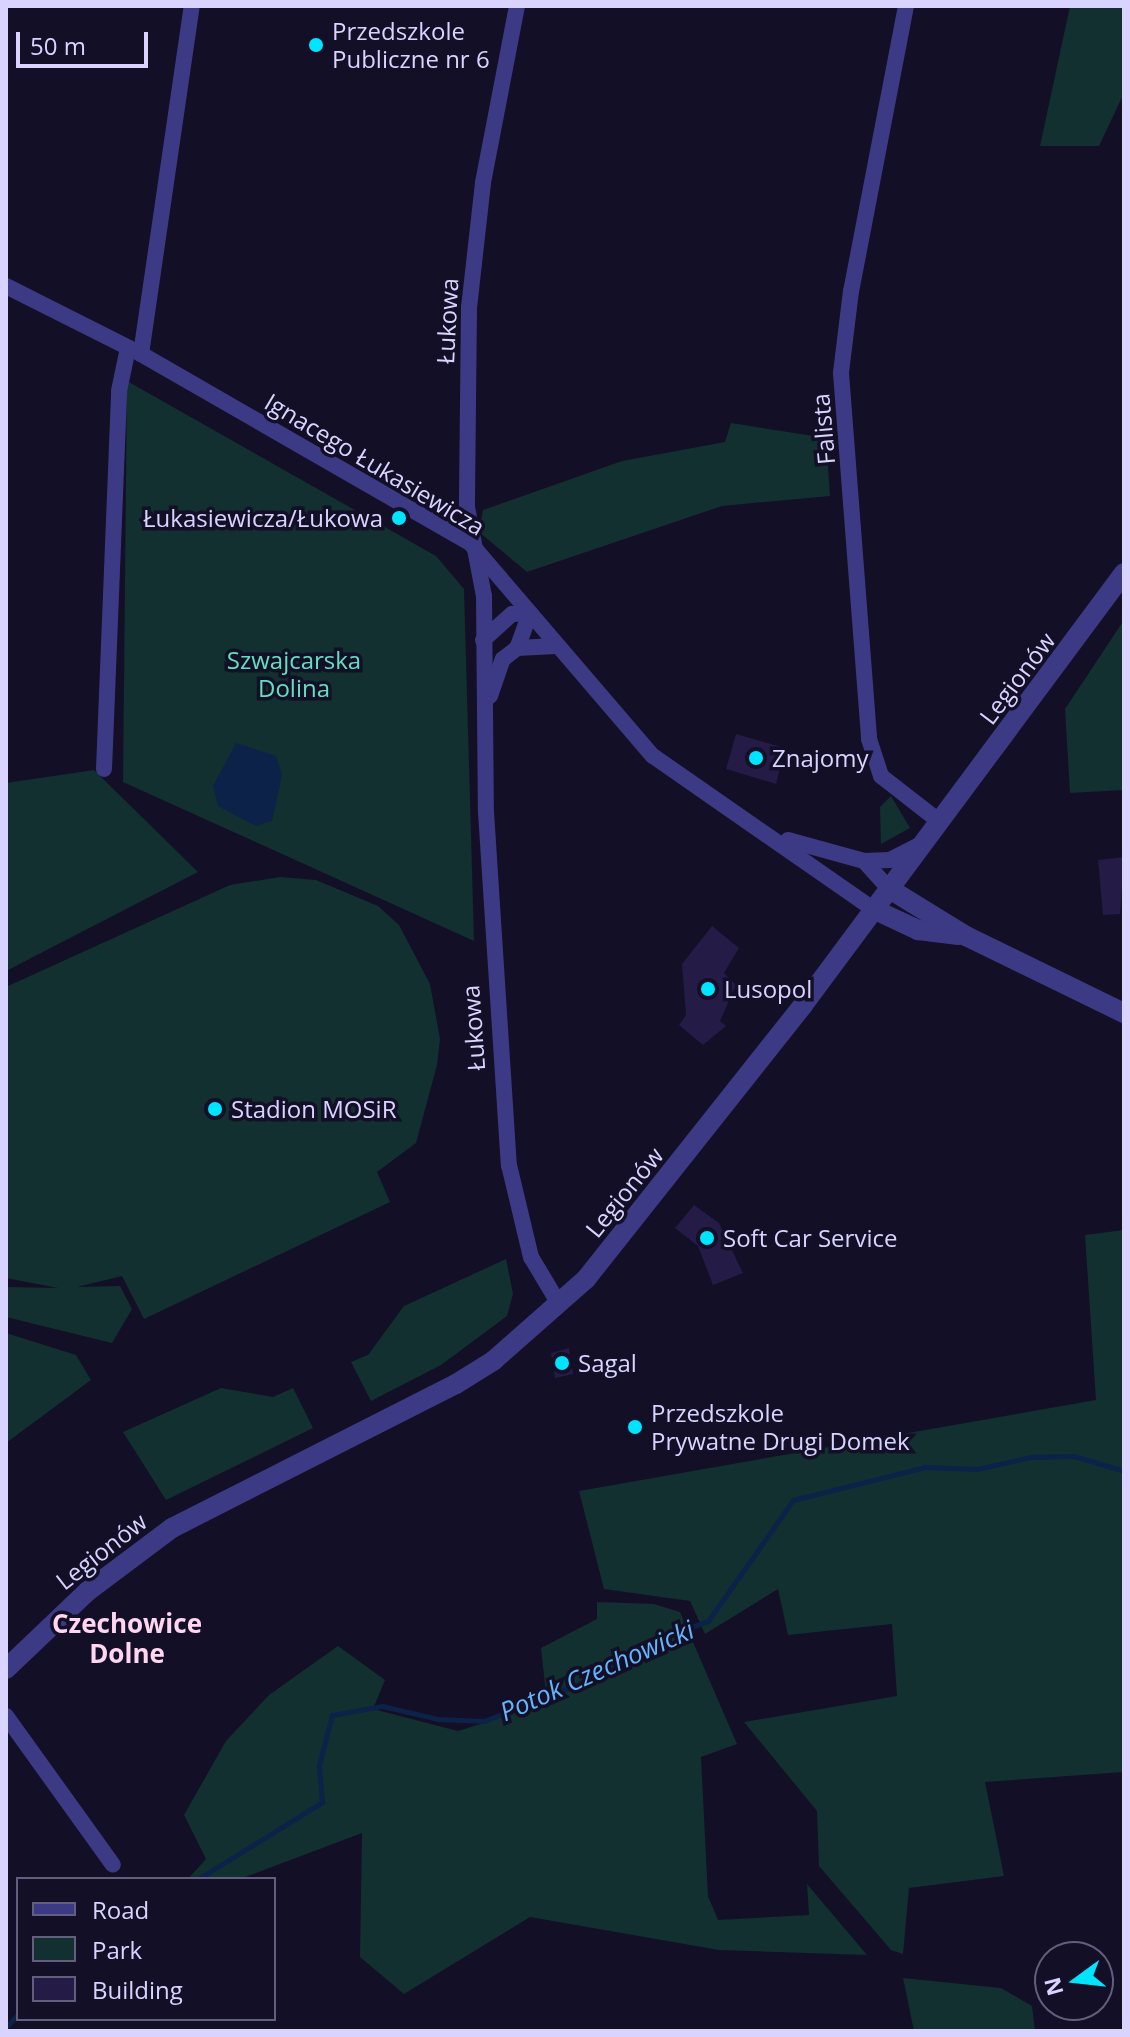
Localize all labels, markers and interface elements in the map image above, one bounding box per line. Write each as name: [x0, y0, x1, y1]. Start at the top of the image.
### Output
scale bar: [20, 16, 152, 66]
place label: Przedszkole Publiczne nr 6: [332, 17, 490, 73]
text: 50 m: [30, 29, 86, 62]
marker: Przedszkole Publiczne nr 6: [307, 36, 325, 54]
street label: Łukowa: [430, 277, 464, 365]
street label: Ignacego Łukasiewicza: [260, 387, 490, 541]
street label: Falista: [806, 392, 840, 466]
place label: Łukasiewicza/Łukowa: [143, 504, 383, 532]
marker: Łukasiewicza/Łukowa: [390, 509, 408, 527]
street label: Legionów: [973, 626, 1061, 730]
park label: Szwajcarska Dolina: [227, 646, 361, 702]
place label: Znajomy: [772, 744, 869, 772]
marker: Znajomy: [747, 749, 765, 767]
place label: Lusopol: [724, 975, 812, 1003]
marker: Lusopol: [699, 980, 717, 998]
street label: Łukowa: [456, 984, 490, 1072]
place label: Stadion MOSiR: [231, 1095, 396, 1123]
marker: Stadion MOSiR: [206, 1100, 224, 1118]
street label: Legionów: [579, 1141, 669, 1243]
place label: Soft Car Service: [723, 1224, 897, 1252]
marker: Soft Car Service: [698, 1229, 716, 1247]
place label: Sagal: [578, 1349, 637, 1377]
marker: Sagal: [553, 1354, 571, 1372]
place label: Przedszkole Prywatne Drugi Domek: [651, 1399, 910, 1455]
marker: Przedszkole Prywatne Drugi Domek: [626, 1418, 644, 1436]
street label: Legionów: [50, 1507, 152, 1595]
district label: Czechowice Dolne: [52, 1608, 202, 1670]
water label: Potok Czechowicki: [495, 1614, 699, 1728]
legend: [16, 1877, 276, 2021]
text: Road: [92, 1893, 149, 1926]
text: Park: [92, 1933, 142, 1966]
north arrow: [1034, 1941, 1114, 2021]
text: Building: [92, 1973, 183, 2006]
text: N: [1036, 1974, 1070, 1999]

